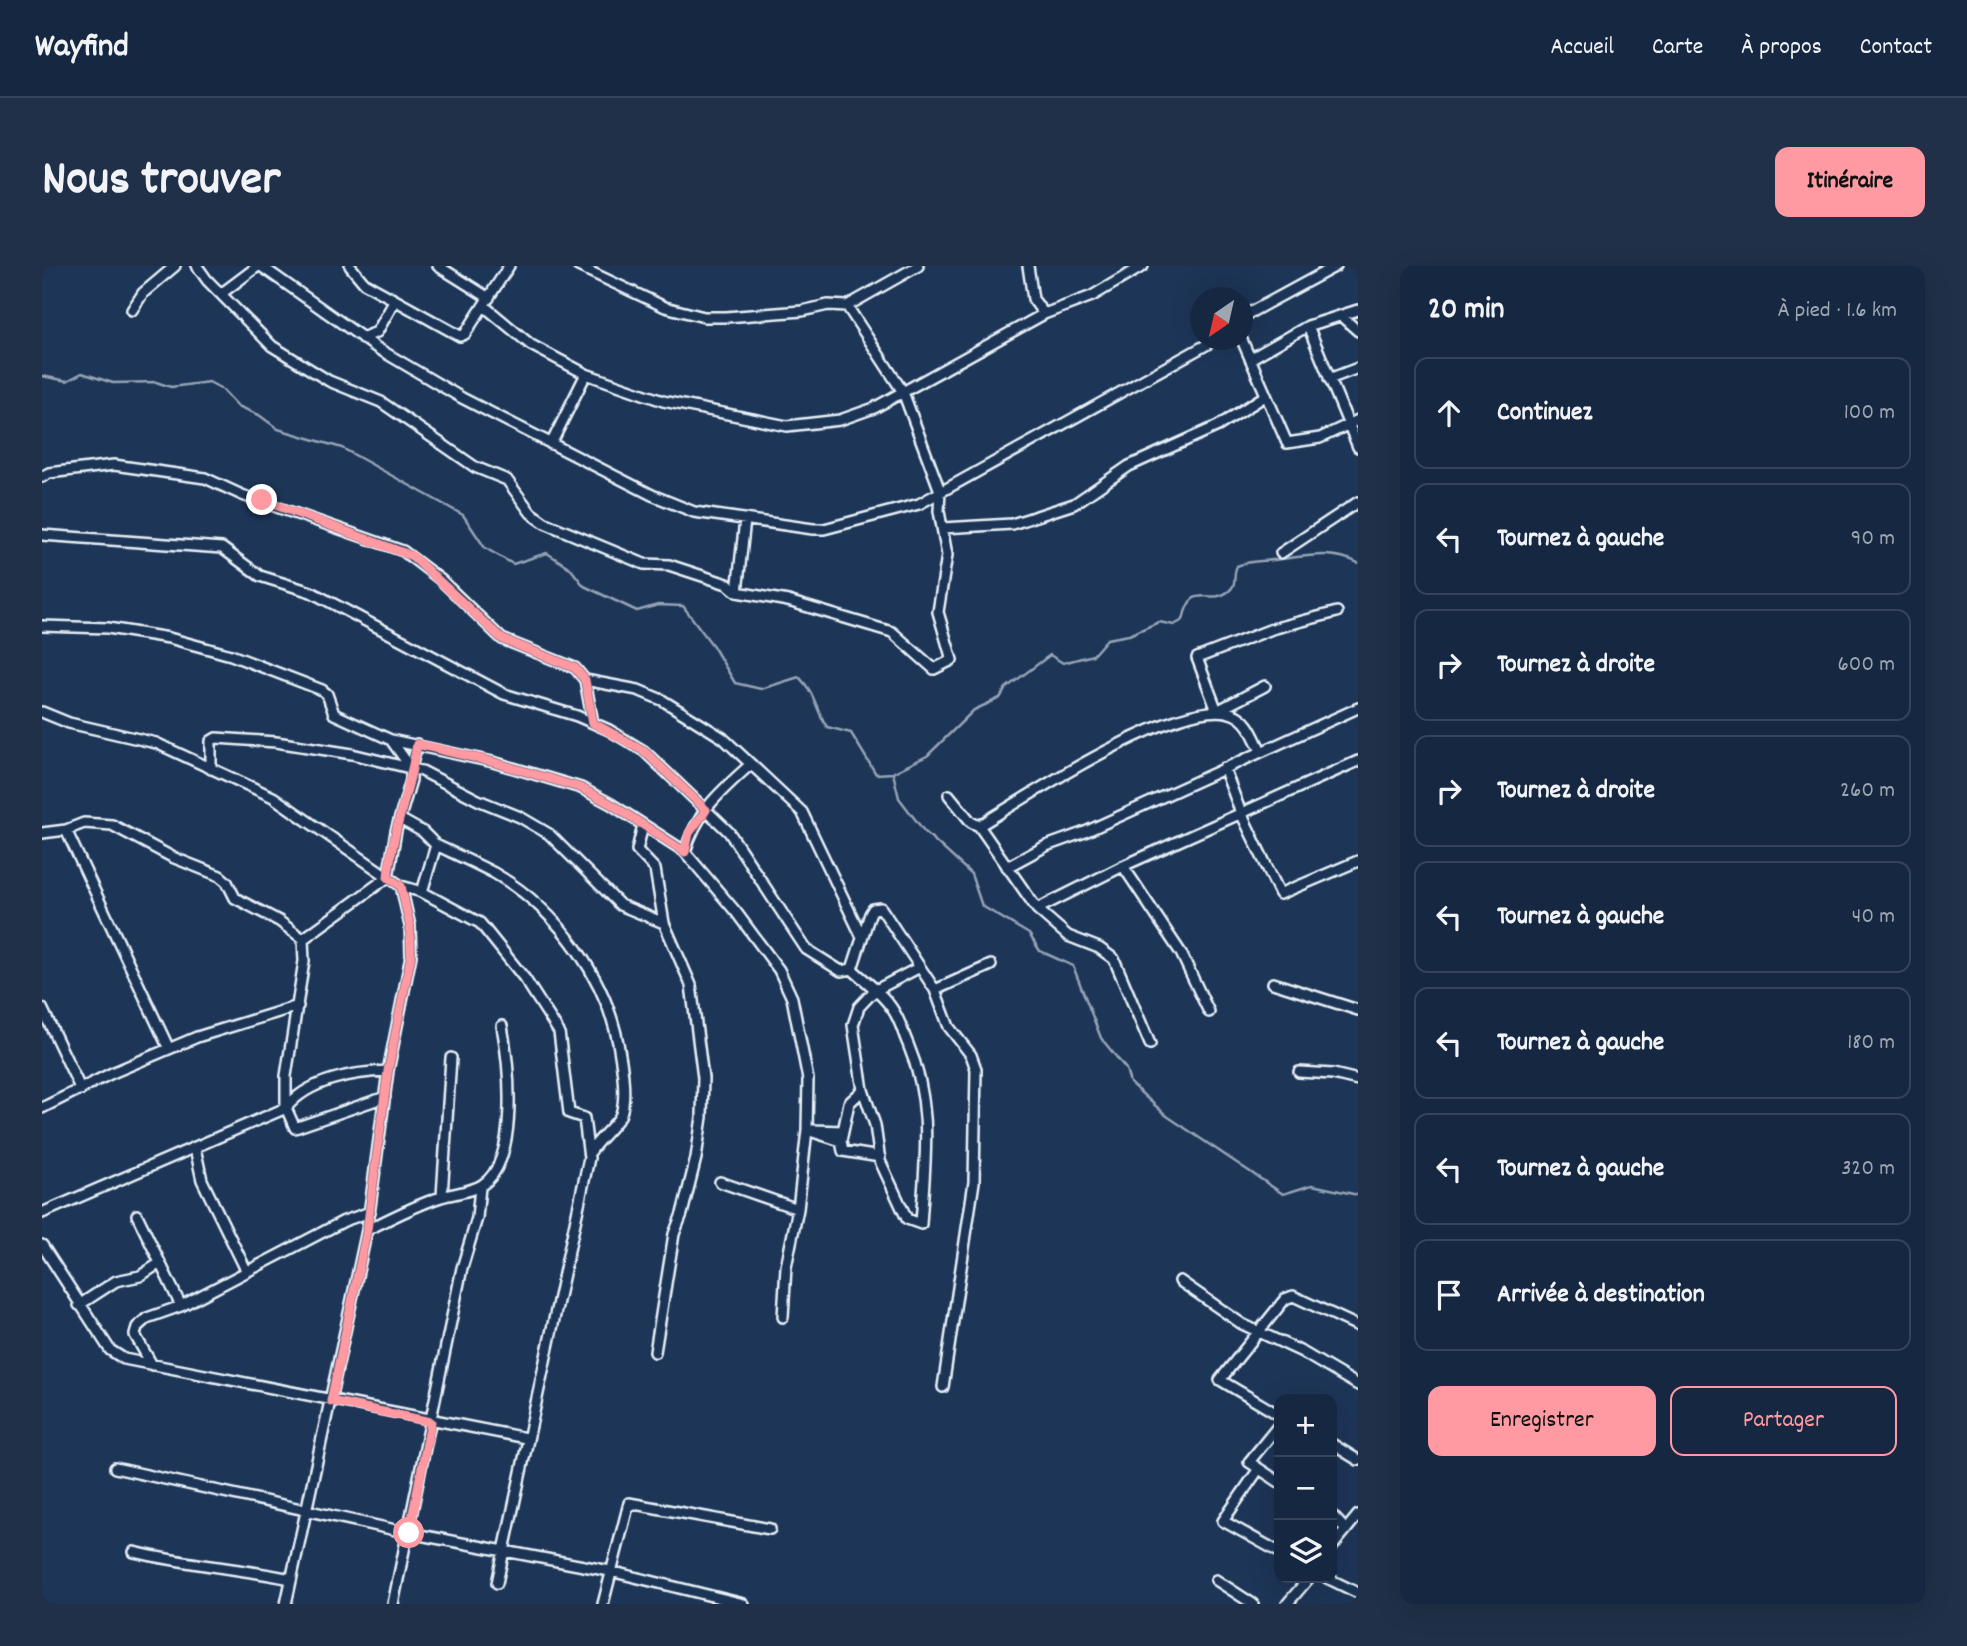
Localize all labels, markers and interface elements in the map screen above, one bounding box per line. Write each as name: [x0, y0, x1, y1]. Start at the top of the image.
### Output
text: Wayfind: [35, 25, 129, 72]
text: Accueil: [1550, 31, 1614, 65]
text: Carte: [1652, 31, 1703, 65]
text: À propos: [1741, 31, 1822, 65]
text: Contact: [1860, 31, 1932, 65]
text: Nous trouver: [42, 147, 280, 217]
button: Itinéraire: [1775, 147, 1925, 217]
north arrow: [1190, 287, 1253, 350]
text: 20 min: [1428, 290, 1504, 333]
text: À pied · 1.6 km: [1778, 295, 1897, 328]
icon: ahead: [1430, 394, 1468, 432]
text: Continuez: [1497, 395, 1592, 432]
text: 100 m: [1844, 397, 1895, 430]
route end: [246, 484, 277, 515]
icon: left: [1430, 520, 1468, 558]
text: Tournez à gauche: [1497, 521, 1664, 558]
text: 90 m: [1851, 523, 1895, 556]
icon: right: [1430, 646, 1468, 684]
text: Tournez à droite: [1497, 647, 1655, 684]
text: 600 m: [1838, 649, 1895, 682]
icon: right: [1430, 772, 1468, 810]
text: Tournez à droite: [1497, 773, 1655, 810]
text: 260 m: [1840, 775, 1895, 808]
icon: left: [1430, 898, 1468, 936]
text: Tournez à gauche: [1497, 899, 1664, 936]
text: 40 m: [1852, 901, 1895, 934]
icon: left: [1430, 1024, 1468, 1062]
text: Tournez à gauche: [1497, 1025, 1664, 1062]
text: 180 m: [1847, 1027, 1895, 1060]
icon: left: [1430, 1150, 1468, 1188]
text: Tournez à gauche: [1497, 1151, 1664, 1188]
text: 320 m: [1841, 1153, 1895, 1186]
icon: arrive: [1430, 1276, 1468, 1314]
text: Arrivée à destination: [1497, 1277, 1705, 1314]
button: Enregistrer: [1428, 1386, 1656, 1456]
button: Partager: [1670, 1386, 1897, 1456]
map controls: [1274, 1394, 1337, 1583]
button: +: [1274, 1394, 1337, 1457]
button: −: [1274, 1457, 1337, 1520]
route start: [393, 1517, 424, 1548]
button: layers: [1274, 1520, 1337, 1583]

